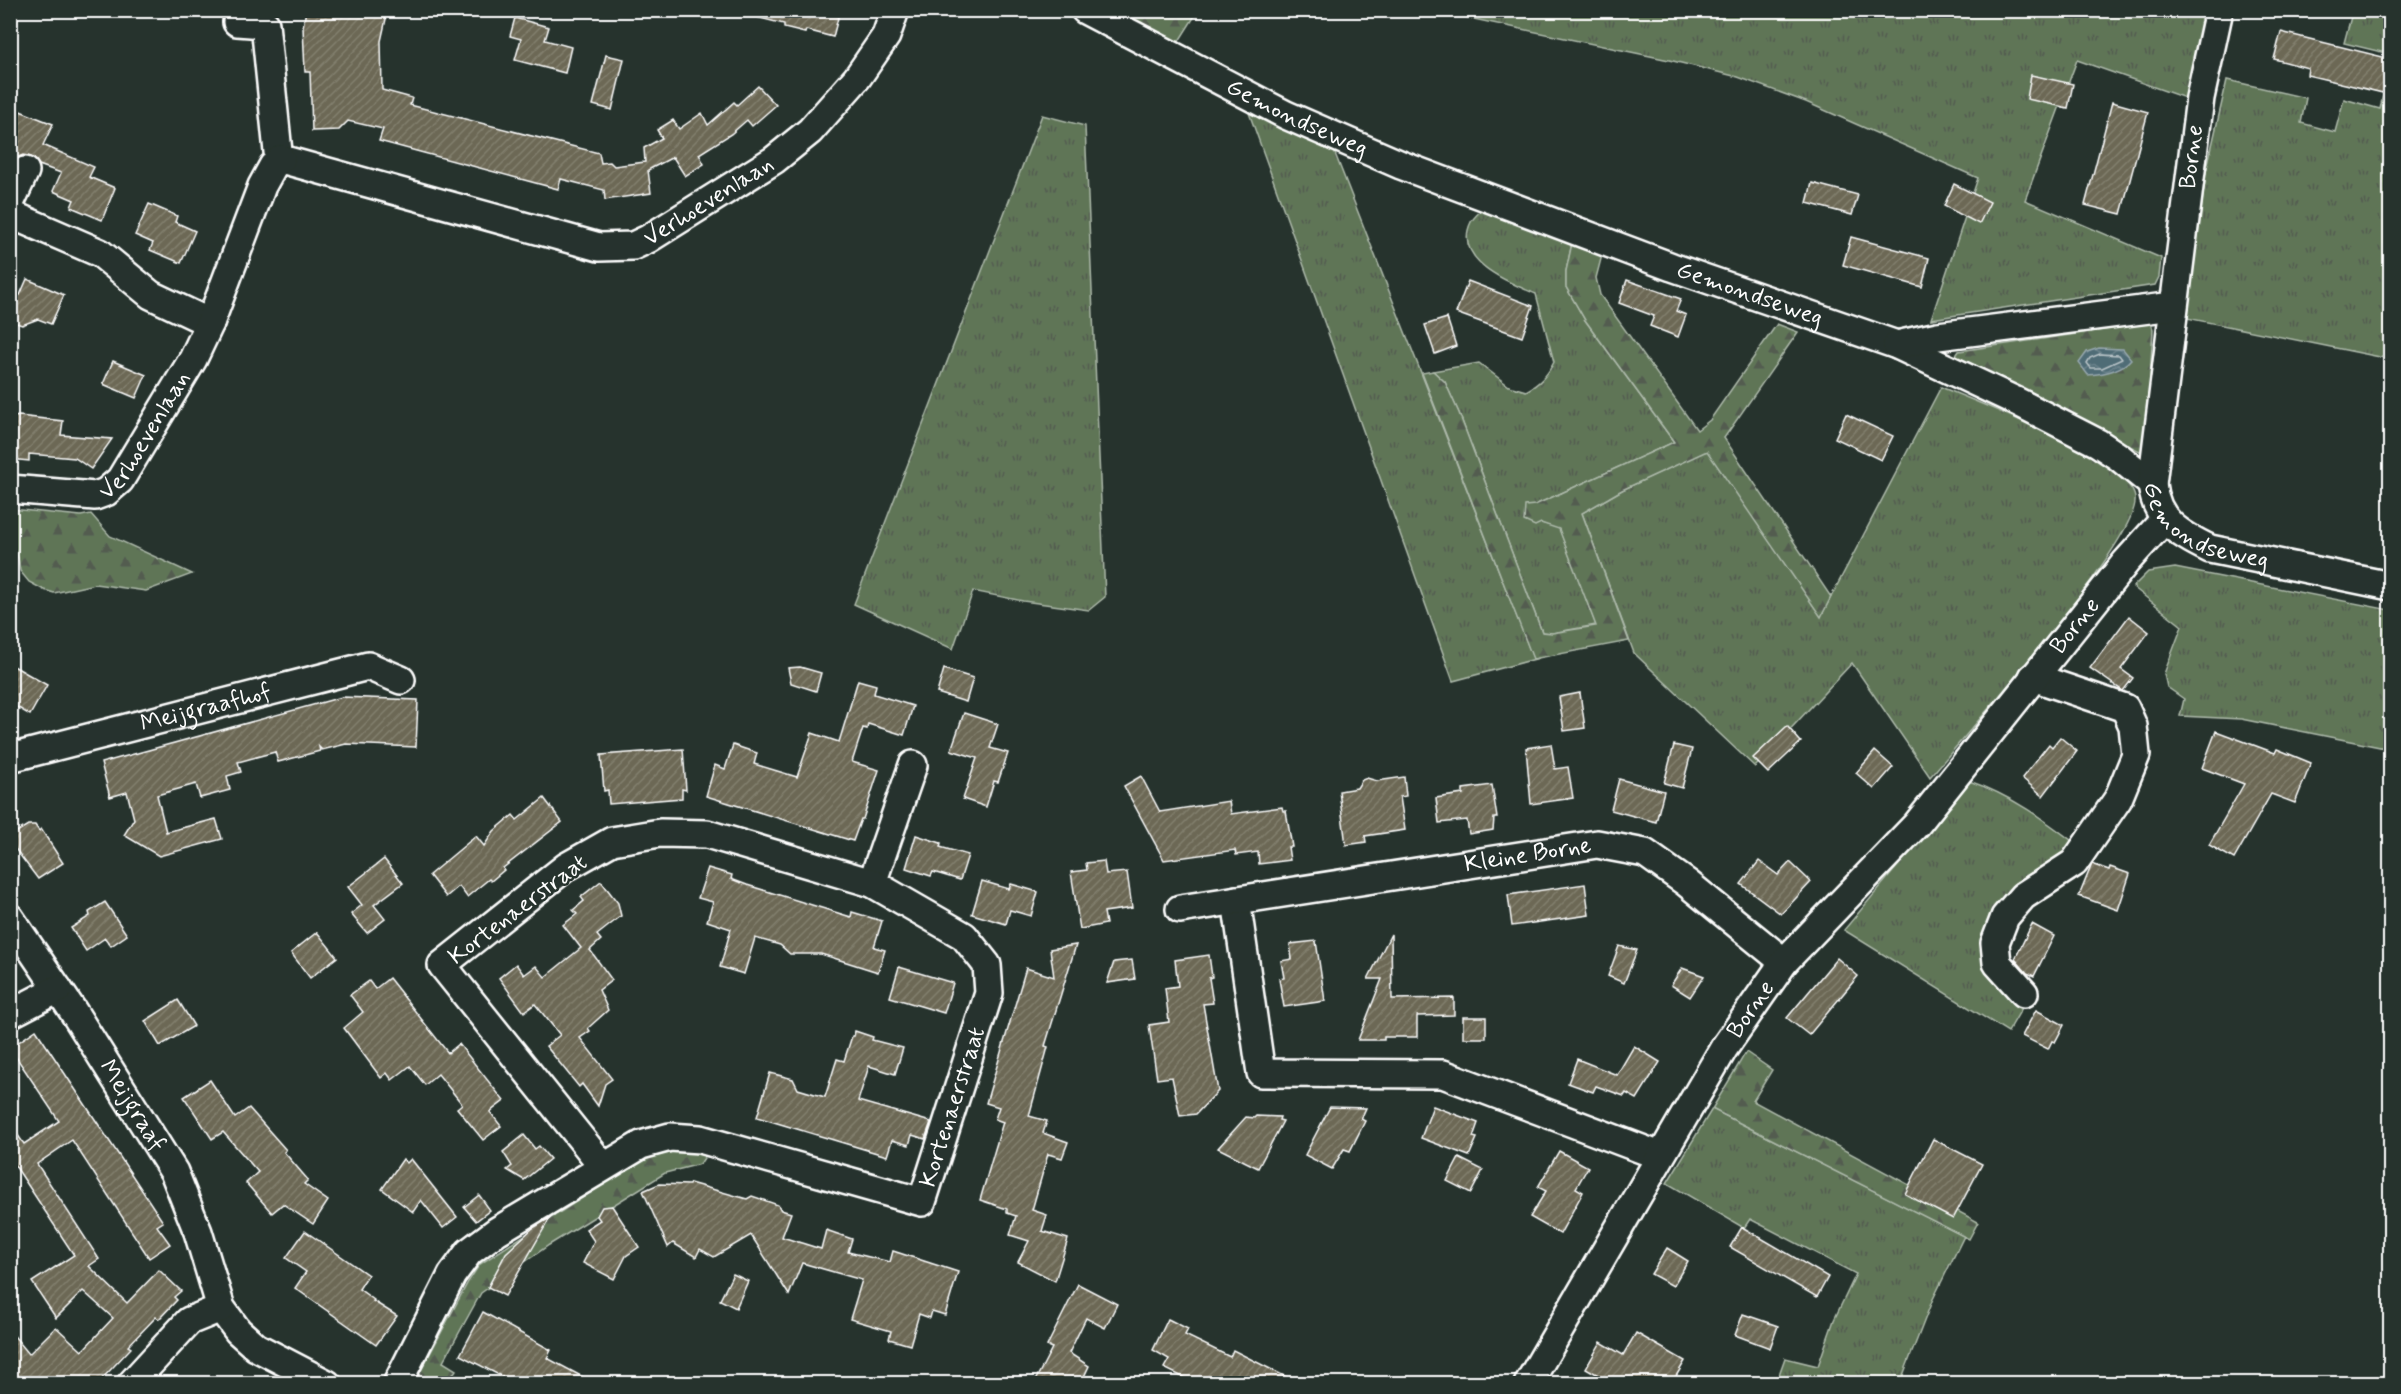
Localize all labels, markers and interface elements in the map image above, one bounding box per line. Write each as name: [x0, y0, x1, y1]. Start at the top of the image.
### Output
street label: Gemondseweg: [1221, 71, 1373, 164]
street label: Borne: [2173, 123, 2211, 191]
street label: Verhoevenlaan: [638, 149, 779, 253]
street label: Gemondseweg: [1672, 254, 1827, 334]
street label: Verhoevenlaan: [92, 365, 198, 507]
street label: Gemondseweg: [2136, 480, 2272, 576]
street label: Borne: [2043, 591, 2107, 661]
street label: Meijgraafhof: [137, 676, 274, 739]
street label: Kleine Borne: [1462, 830, 1594, 880]
street label: Kortenaerstraat: [442, 848, 594, 972]
street label: Borne: [1720, 974, 1782, 1045]
street label: Kortenaerstraat: [912, 1023, 993, 1191]
street label: Meijgraaf: [92, 1054, 173, 1157]

